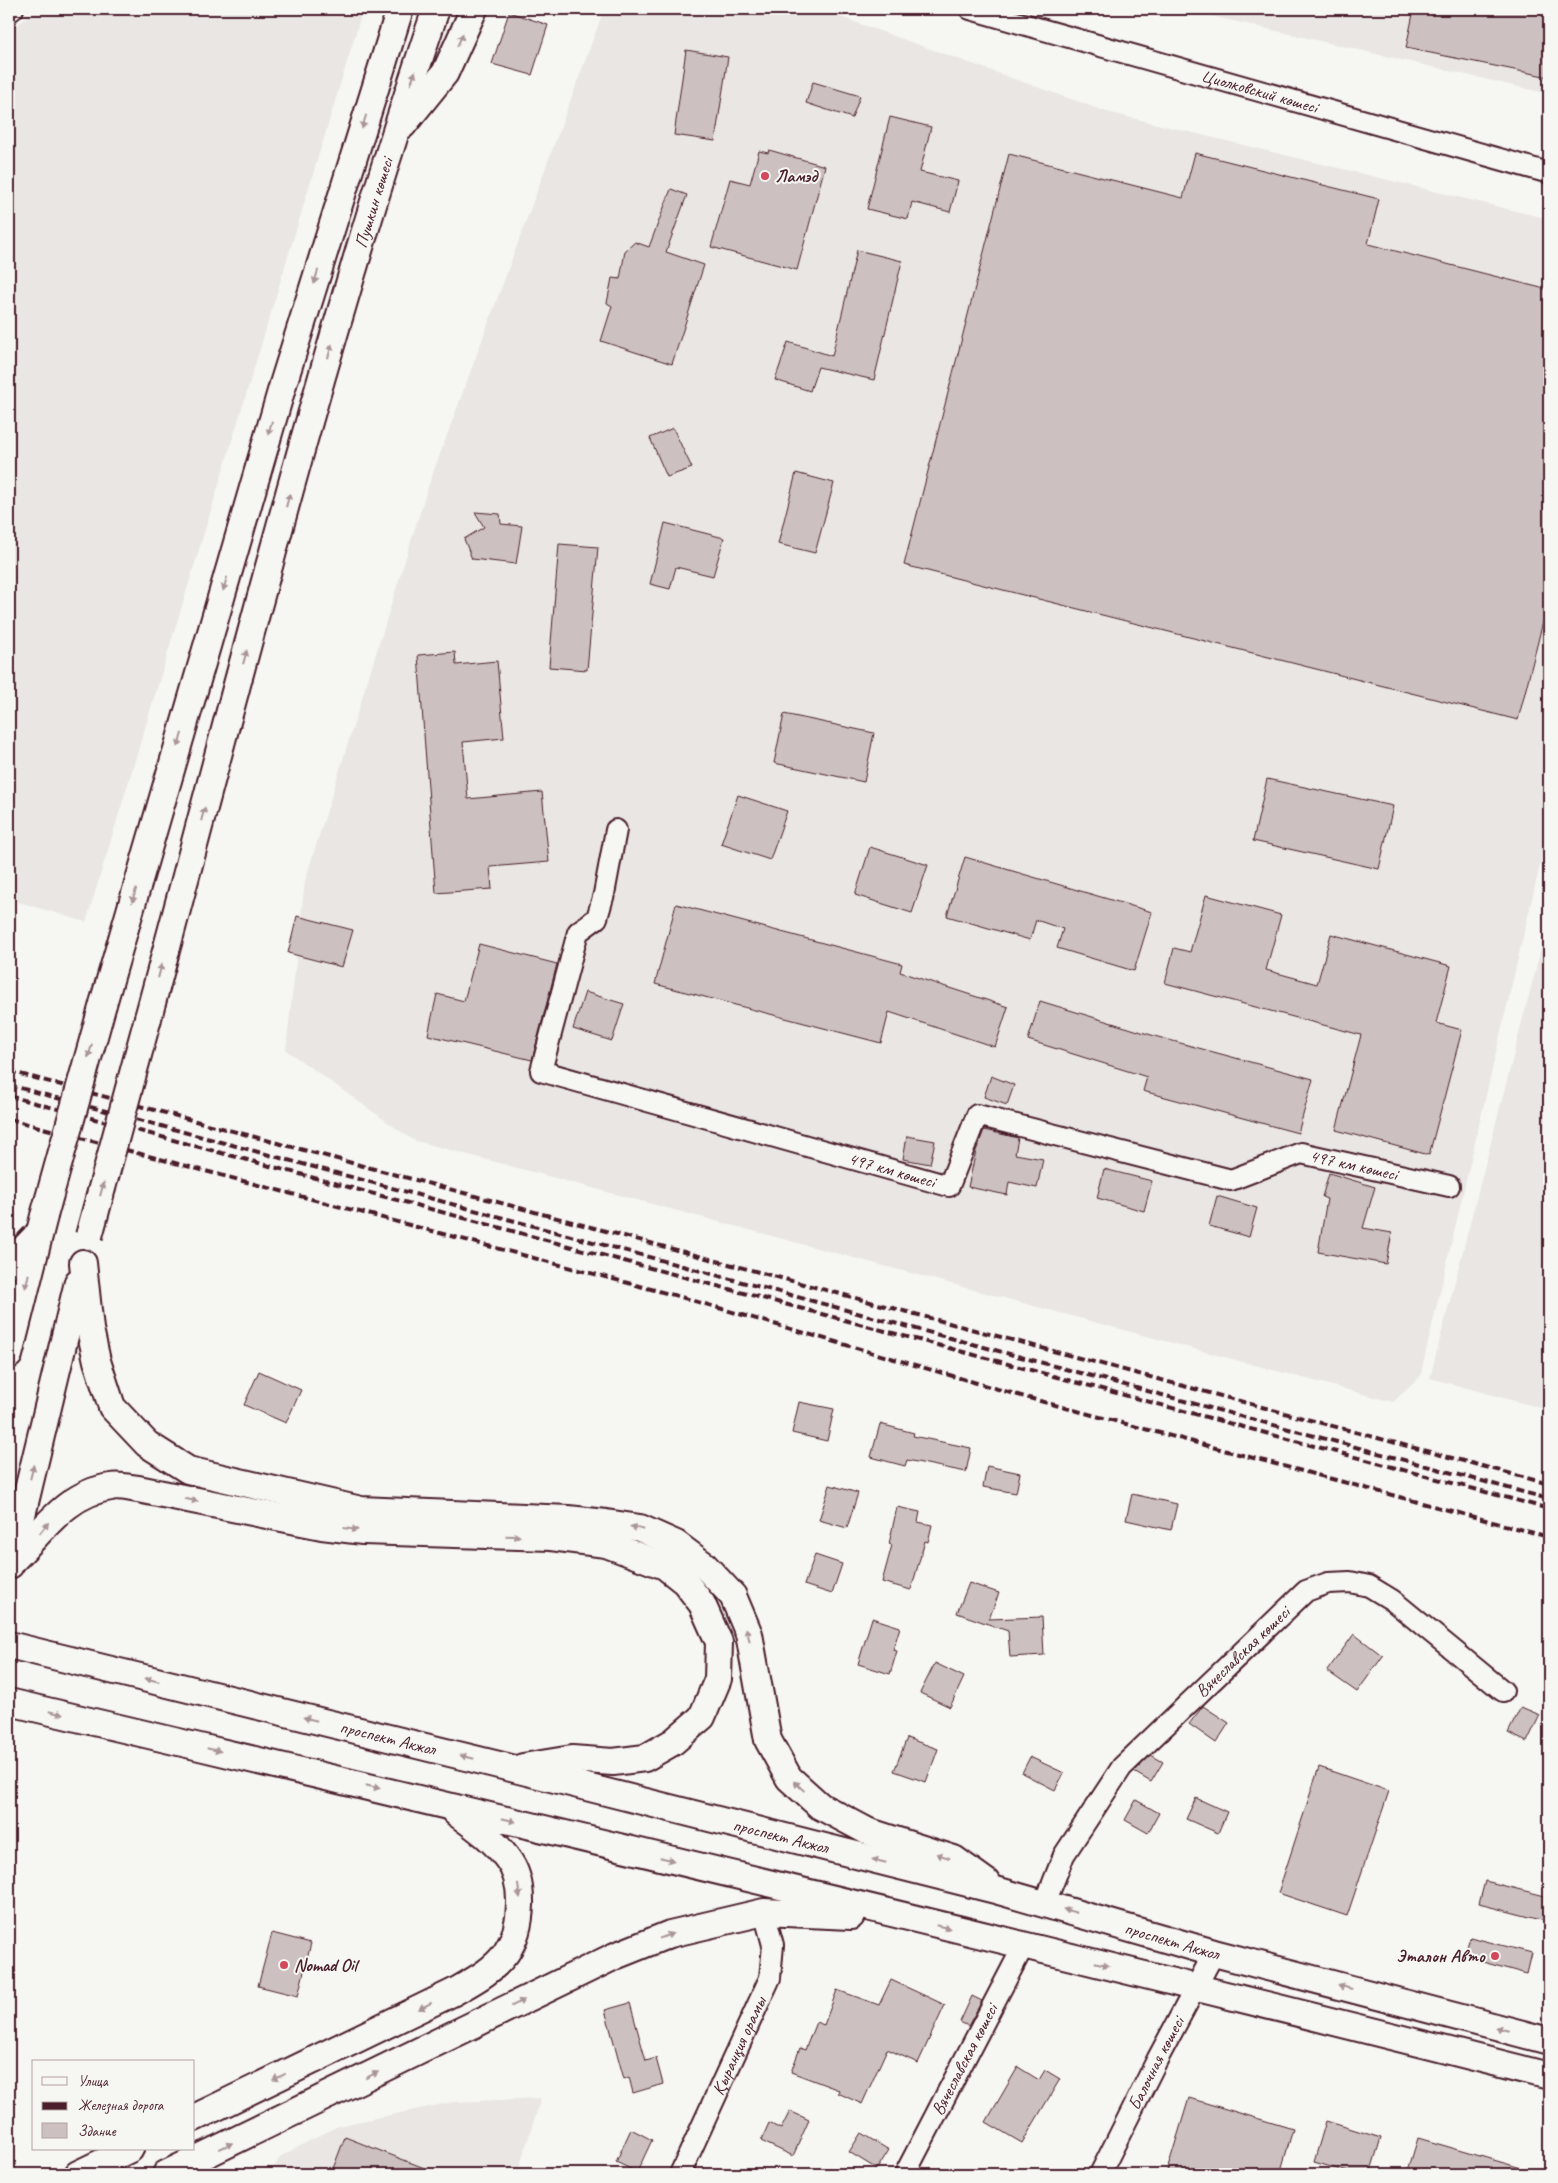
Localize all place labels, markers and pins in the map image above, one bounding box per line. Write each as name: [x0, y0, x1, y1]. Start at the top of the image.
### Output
place label: Ламэд: [775, 165, 819, 187]
marker: Ламэд: [759, 170, 771, 182]
place label: Эталон Авто: [1396, 1945, 1486, 1967]
marker: Эталон Авто: [1489, 1950, 1501, 1962]
place label: Nomad Oil: [294, 1954, 360, 1976]
marker: Nomad Oil: [278, 1959, 290, 1971]

